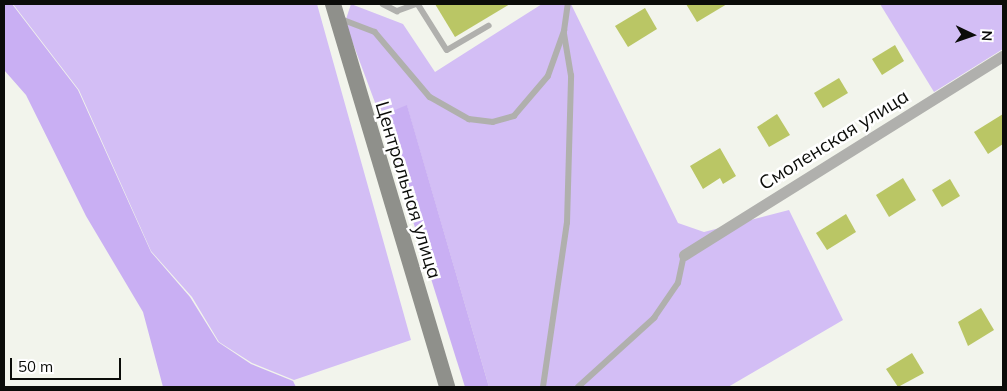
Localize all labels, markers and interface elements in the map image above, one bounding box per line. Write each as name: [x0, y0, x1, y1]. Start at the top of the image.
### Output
north arrow: [947, 10, 997, 60]
text: N: [978, 30, 996, 42]
street label: Смоленская улица: [755, 85, 913, 195]
street label: Центральная улица: [370, 99, 446, 281]
scale bar: [12, 348, 124, 380]
text: 50 m: [18, 357, 53, 376]

